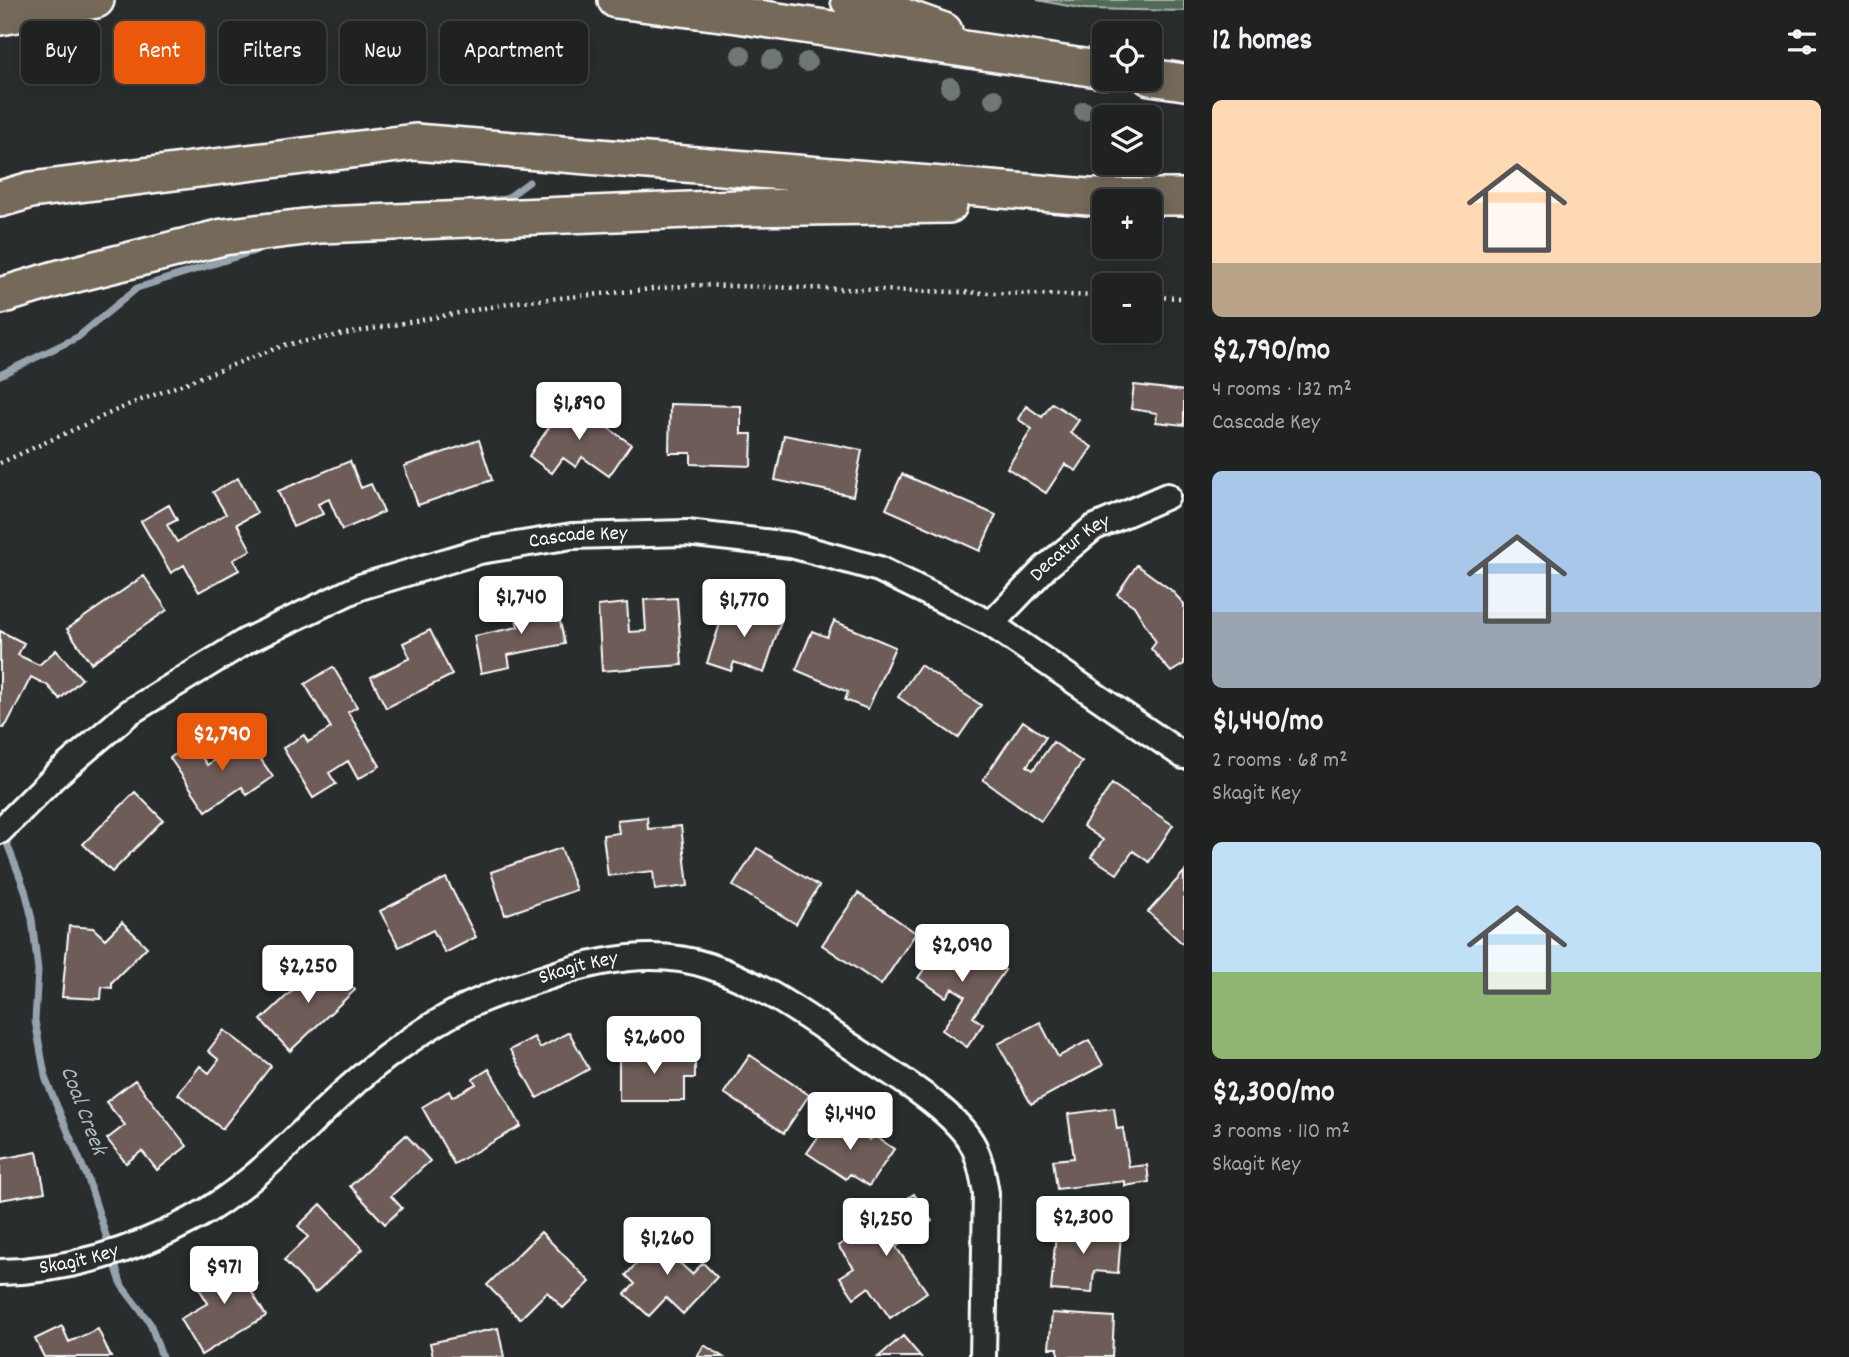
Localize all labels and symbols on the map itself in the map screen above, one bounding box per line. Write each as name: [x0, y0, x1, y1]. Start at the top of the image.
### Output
pin: $1,890: [522, 382, 636, 442]
street label: Decatur Key: [1024, 507, 1115, 590]
street label: Cascade Key: [527, 520, 628, 558]
pin: $1,740: [464, 576, 578, 636]
pin: $1,770: [687, 580, 801, 639]
pin: $2,790: [165, 714, 279, 773]
pin: $2,090: [905, 925, 1019, 984]
street label: Skagit Key: [535, 944, 620, 994]
pin: $2,250: [251, 946, 365, 1005]
pin: $2,600: [597, 1016, 711, 1076]
water label: Coal Creek: [50, 1062, 115, 1163]
pin: $1,440: [793, 1092, 907, 1152]
pin: $2,300: [1026, 1196, 1140, 1256]
pin: $1,250: [829, 1198, 943, 1258]
pin: $1,260: [610, 1218, 724, 1277]
street label: Skagit Key: [37, 1237, 123, 1284]
pin: $971: [183, 1246, 265, 1306]

